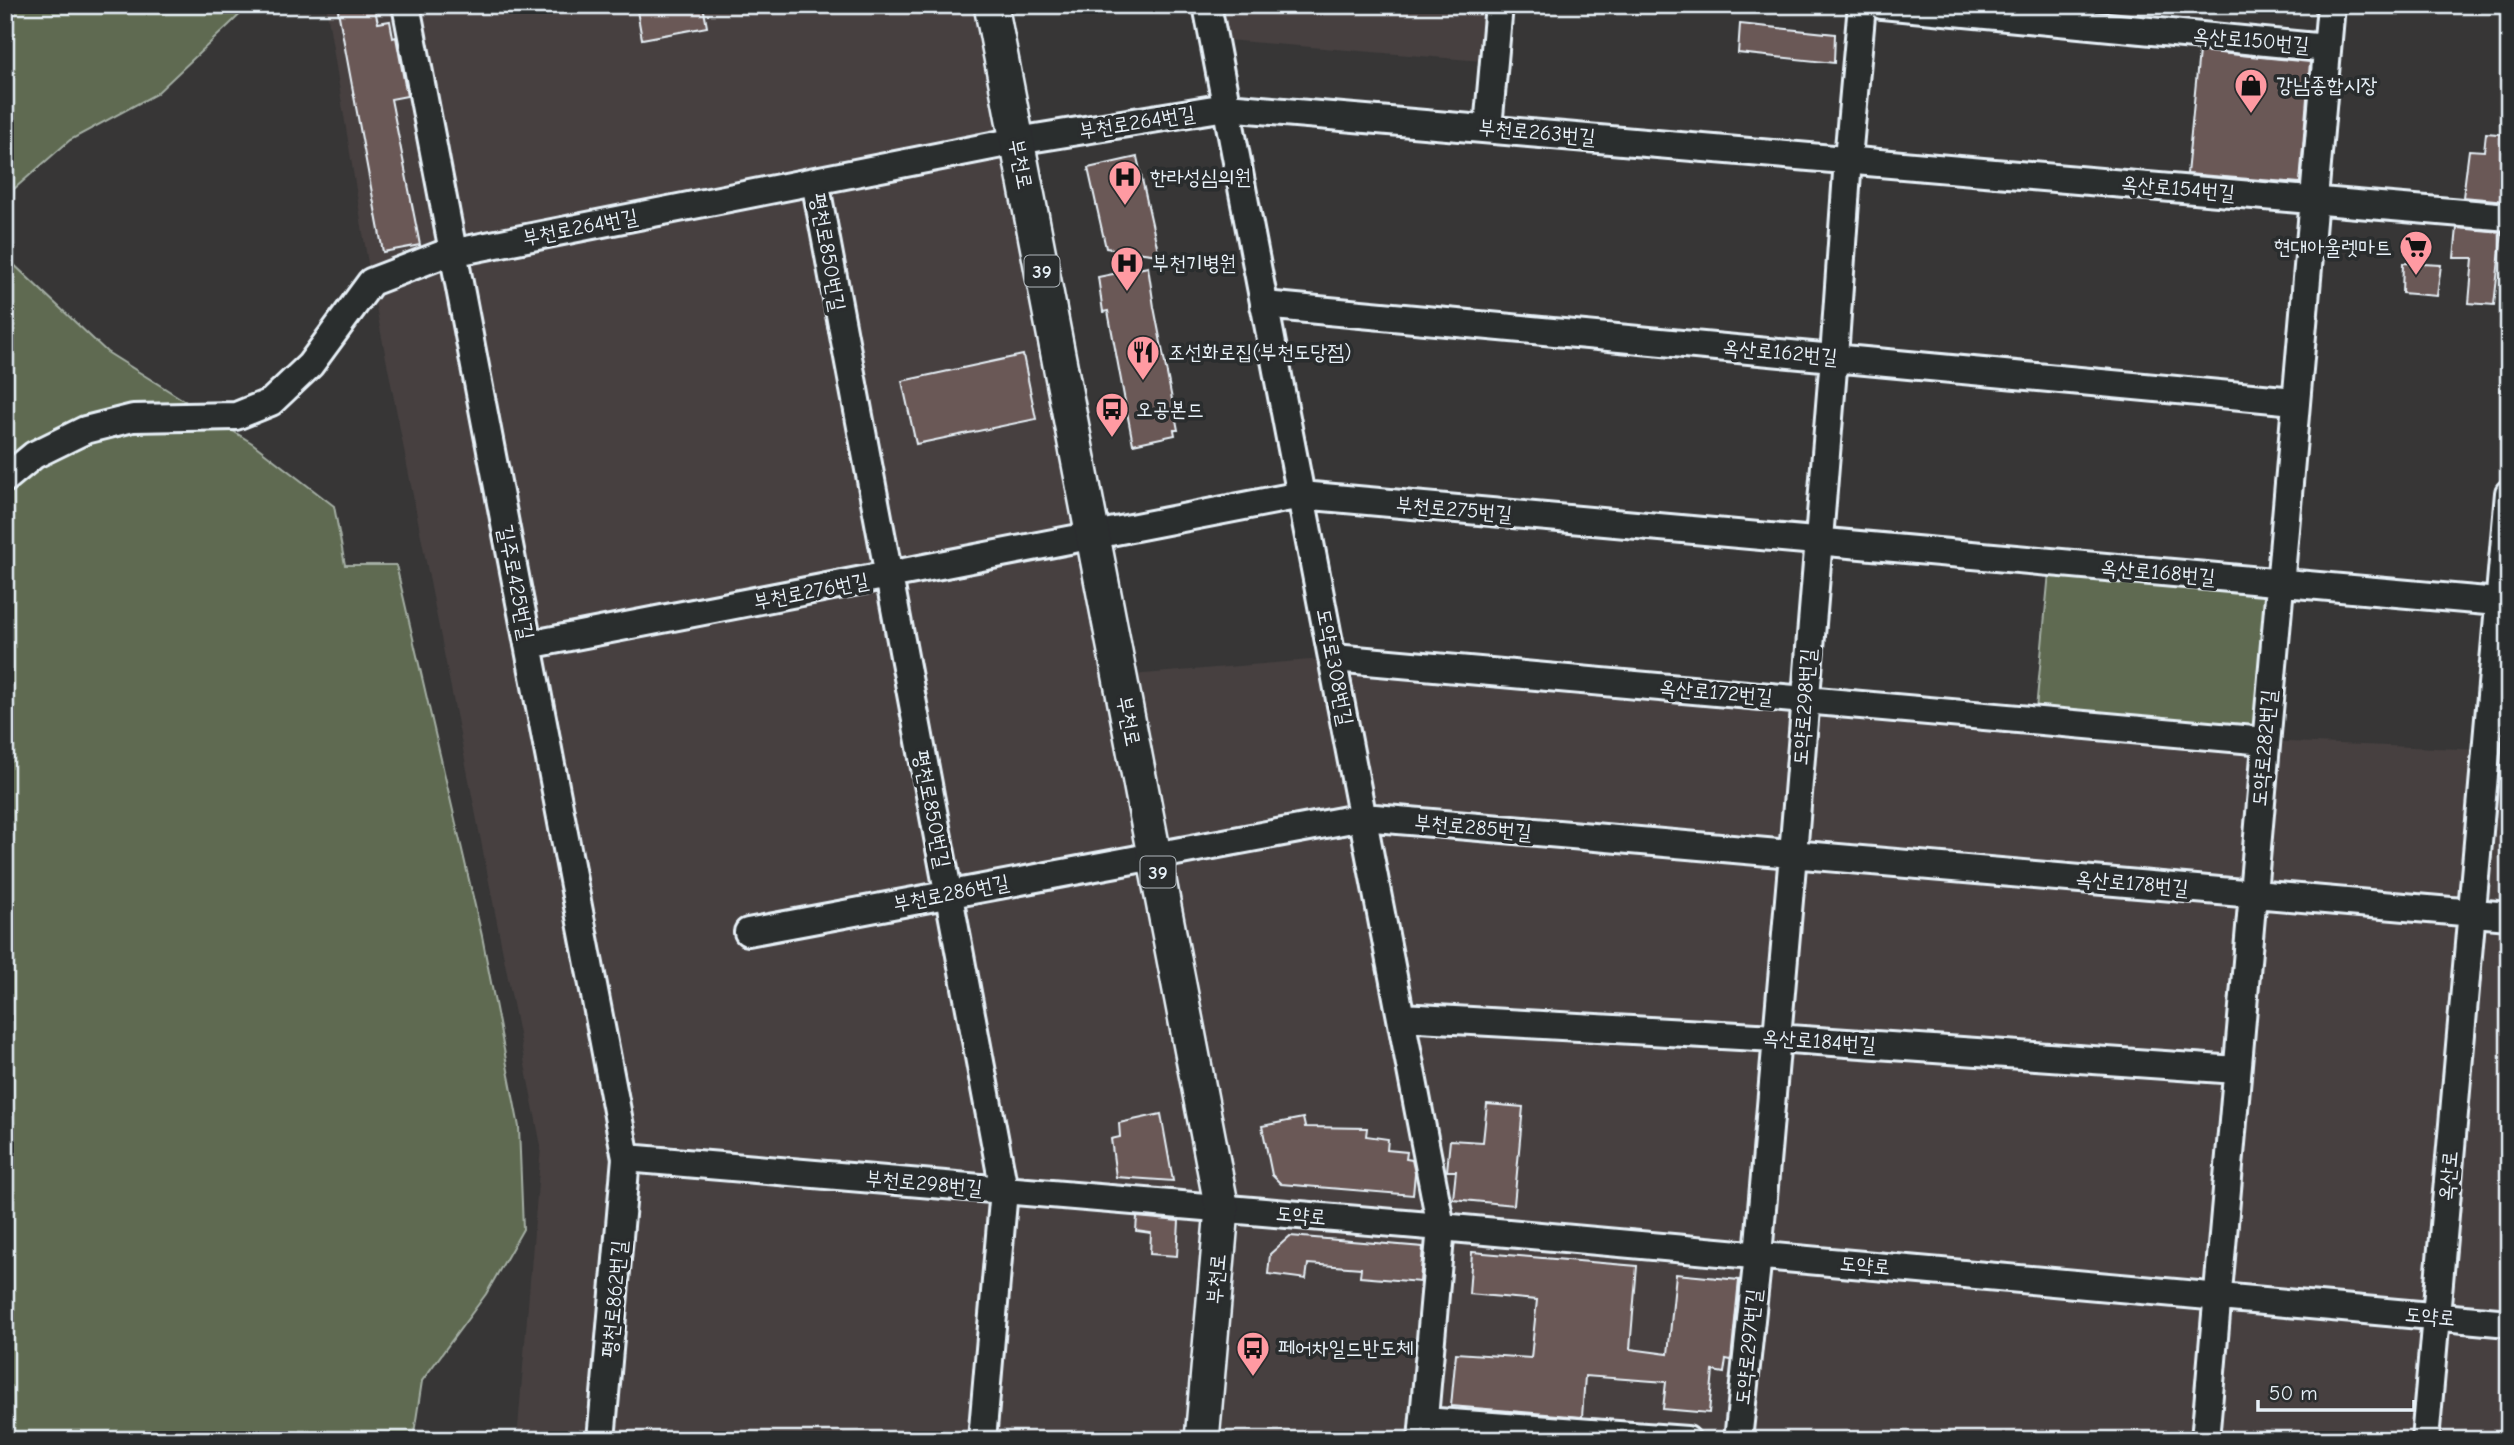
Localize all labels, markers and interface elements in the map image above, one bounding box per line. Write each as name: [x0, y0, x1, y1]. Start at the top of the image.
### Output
street label: 옥산로150번길: [2192, 23, 2310, 57]
shop icon: 강남종합시장: [2232, 66, 2270, 115]
place label: 강남종합시장: [2276, 73, 2377, 97]
street label: 부천로264번길: [1077, 101, 1197, 143]
street label: 부천로263번길: [1477, 115, 1597, 149]
street label: 부천로: [1004, 137, 1038, 191]
hospital icon: 한라성심의원: [1106, 158, 1144, 207]
place label: 한라성심의원: [1150, 165, 1251, 189]
street label: 옥산로154번길: [2120, 171, 2236, 205]
street label: 평천로850번길: [806, 191, 850, 313]
street label: 부천로264번길: [520, 204, 640, 250]
supermarket icon: 현대아울렛마트: [2397, 228, 2435, 277]
place label: 현대아울렛마트: [2274, 235, 2392, 259]
hospital icon: 부천기병원: [1108, 244, 1146, 293]
place label: 부천기병원: [1152, 251, 1237, 275]
road number: 39: [1024, 256, 1060, 286]
restaurant icon: 조선화로집(부천도당점): [1124, 333, 1162, 382]
street label: 옥산로162번길: [1722, 335, 1839, 369]
place label: 조선화로집(부천도당점): [1168, 340, 1352, 364]
bus stop icon: 오공본드: [1093, 390, 1131, 439]
place label: 오공본드: [1136, 397, 1204, 421]
street label: 부천로275번길: [1395, 492, 1513, 526]
street label: 길주로425번길: [493, 522, 539, 642]
street label: 옥산로168번길: [2100, 555, 2216, 589]
street label: 부천로276번길: [751, 568, 871, 614]
street label: 도약로308번길: [1312, 606, 1358, 728]
street label: 도약로298번길: [1788, 647, 1820, 766]
street label: 옥산로172번길: [1658, 675, 1774, 709]
street label: 도약로282번길: [2247, 688, 2281, 807]
street label: 부천로: [1112, 694, 1146, 748]
street label: 평천로850번길: [909, 748, 955, 870]
street label: 부천로285번길: [1413, 810, 1533, 844]
road number: 39: [1140, 856, 1176, 888]
street label: 옥산로178번길: [2074, 866, 2190, 900]
street label: 부천로286번길: [891, 870, 1011, 916]
street label: 옥산로184번길: [1761, 1025, 1877, 1057]
street label: 옥산로: [2434, 1150, 2462, 1202]
street label: 부천로298번길: [864, 1166, 984, 1200]
street label: 도약로: [1275, 1201, 1327, 1229]
street label: 평천로862번길: [597, 1239, 631, 1359]
street label: 도약로: [1839, 1251, 1891, 1279]
street label: 부천로: [1202, 1253, 1230, 1305]
street label: 도약로297번길: [1730, 1288, 1766, 1406]
street label: 도약로: [2404, 1302, 2456, 1330]
bus stop icon: 페어차일드반도체: [1234, 1329, 1272, 1378]
place label: 페어차일드반도체: [1278, 1336, 1413, 1360]
scale bar: [2258, 1368, 2414, 1412]
text: 50 m: [2269, 1381, 2318, 1405]

